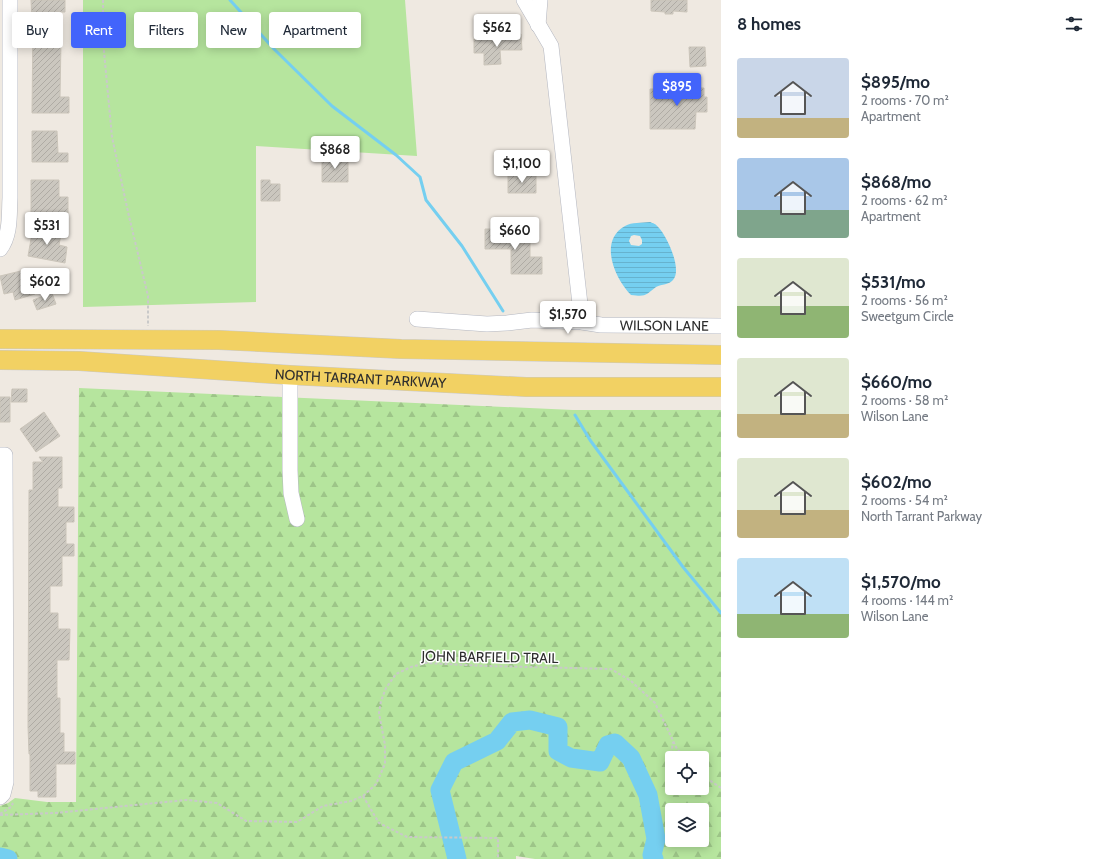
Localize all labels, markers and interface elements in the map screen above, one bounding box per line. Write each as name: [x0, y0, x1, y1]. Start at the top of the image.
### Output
chip: Buy: [12, 12, 63, 48]
chip: Rent: [71, 12, 126, 48]
chip: Filters: [134, 12, 198, 48]
chip: New: [206, 12, 261, 48]
chip: Apartment: [269, 12, 361, 48]
icon: filters: [1063, 13, 1085, 35]
pin: $562: [473, 14, 521, 48]
text: 8 homes: [737, 14, 801, 34]
text: $562: [483, 19, 511, 35]
text: $895/mo: [861, 72, 930, 92]
pin: $895: [653, 73, 701, 107]
icon: home: [769, 74, 817, 122]
text: $895: [662, 78, 692, 94]
text: 2 rooms · 70 m²: [861, 92, 949, 108]
text: Apartment: [861, 108, 921, 124]
pin: $868: [311, 136, 359, 170]
text: $868: [320, 141, 350, 157]
pin: $1,100: [489, 150, 555, 184]
text: $1,100: [503, 155, 541, 171]
text: $868/mo: [861, 172, 931, 192]
icon: home: [769, 174, 817, 222]
text: 2 rooms · 62 m²: [861, 192, 948, 208]
text: Apartment: [861, 208, 921, 224]
pin: $531: [23, 212, 71, 246]
text: $531: [34, 217, 60, 233]
pin: $660: [491, 217, 539, 251]
text: $660: [499, 222, 531, 238]
pin: $602: [21, 268, 69, 302]
text: $531/mo: [861, 272, 926, 292]
text: $602: [30, 273, 60, 289]
icon: home: [769, 274, 817, 322]
text: 2 rooms · 56 m²: [861, 292, 948, 308]
pin: $1,570: [535, 301, 601, 335]
text: $1,570: [549, 306, 587, 322]
text: Sweetgum Circle: [861, 308, 954, 324]
street label: WILSON LANE: [620, 316, 709, 335]
street label: NORTH TARRANT PARKWAY: [274, 365, 448, 392]
text: $660/mo: [861, 372, 932, 392]
icon: home: [769, 374, 817, 422]
text: 2 rooms · 58 m²: [861, 392, 948, 408]
text: Wilson Lane: [861, 408, 928, 424]
text: $602/mo: [861, 472, 932, 492]
icon: home: [769, 474, 817, 522]
text: 2 rooms · 54 m²: [861, 492, 948, 508]
text: North Tarrant Parkway: [861, 508, 982, 524]
text: $1,570/mo: [861, 572, 941, 592]
icon: home: [769, 574, 817, 622]
text: 4 rooms · 144 m²: [861, 592, 953, 608]
text: Wilson Lane: [861, 608, 928, 624]
street label: JOHN BARFIELD TRAIL: [420, 647, 559, 667]
map controls: [665, 751, 709, 847]
button: locate: [665, 751, 709, 795]
button: layers: [665, 803, 709, 847]

